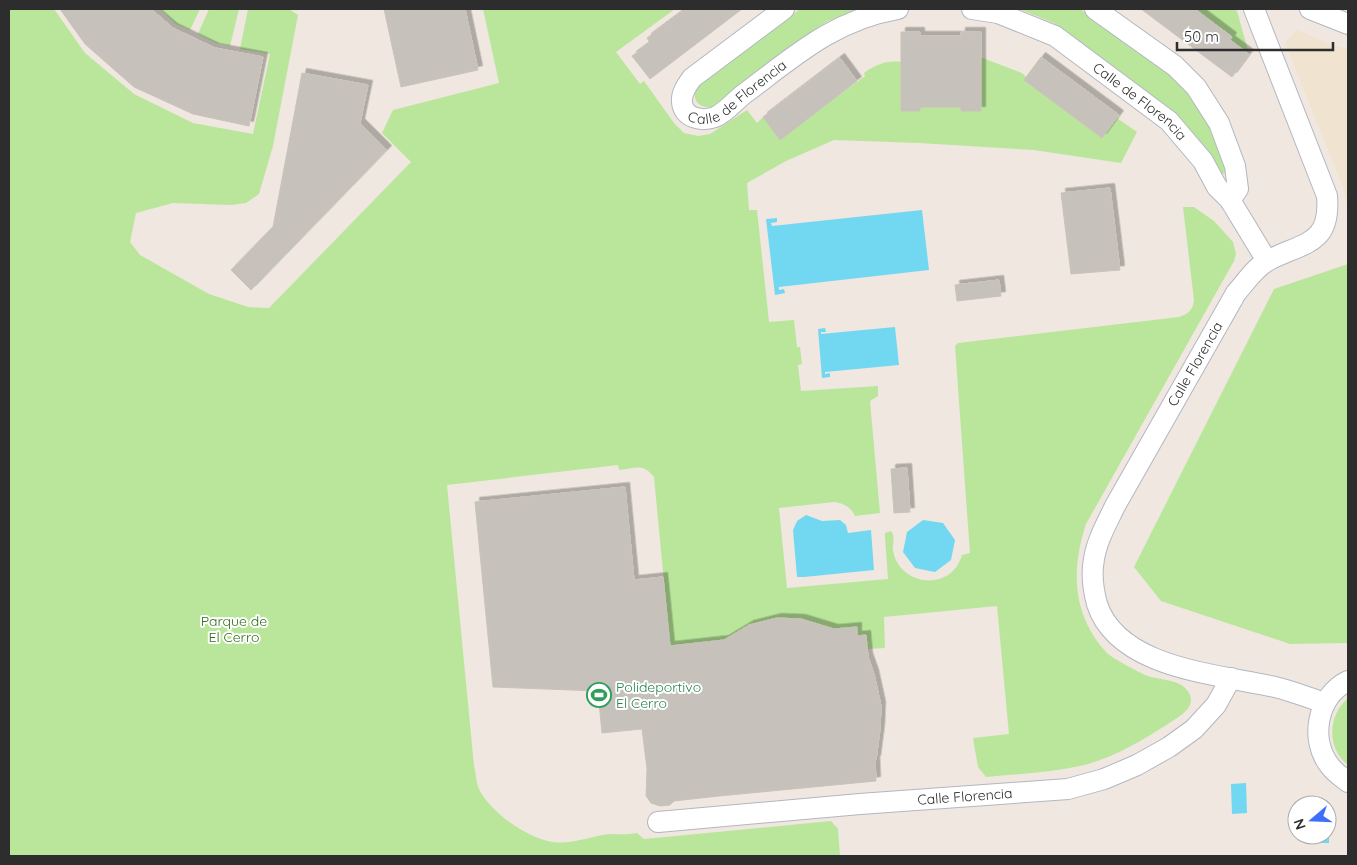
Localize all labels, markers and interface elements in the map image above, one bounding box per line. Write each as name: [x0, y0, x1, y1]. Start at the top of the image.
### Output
scale bar: [1177, 20, 1333, 52]
text: 50 m: [1184, 27, 1219, 46]
street label: Calle de Florencia: [685, 56, 790, 128]
street label: Calle de Florencia: [1089, 58, 1191, 144]
street label: Calle Florencia: [1163, 318, 1227, 410]
park label: Parque de El Cerro: [201, 612, 267, 646]
place label: Polideportivo El Cerro: [616, 678, 701, 712]
sports icon: Polideportivo El Cerro: [586, 682, 612, 708]
street label: Calle Florencia: [917, 784, 1013, 809]
north arrow: [1287, 795, 1337, 845]
text: N: [1290, 816, 1310, 832]

